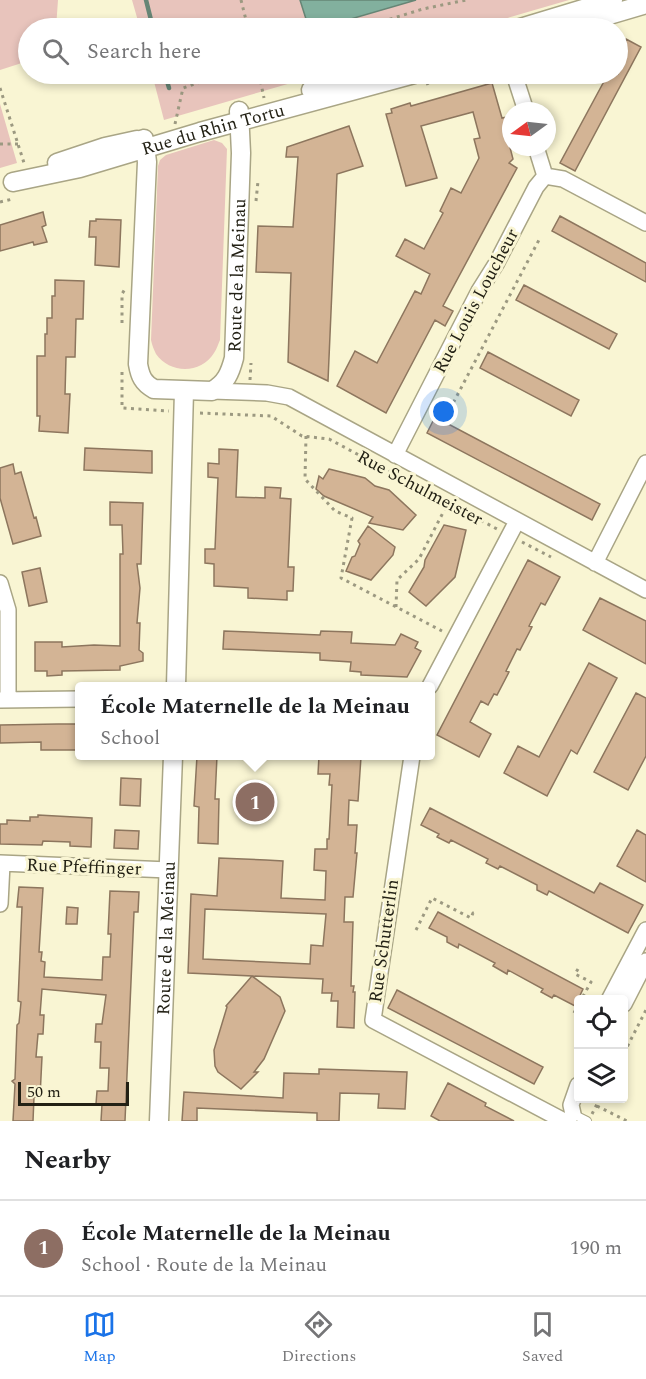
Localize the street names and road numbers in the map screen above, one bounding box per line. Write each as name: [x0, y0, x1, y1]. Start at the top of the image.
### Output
street label: Rue du Rhin Tortu: [138, 96, 287, 162]
street label: Route de la Meinau: [221, 198, 253, 353]
street label: Rue Louis Loucheur: [426, 224, 526, 378]
street label: Rue Schulmeister: [352, 443, 488, 533]
street label: Rue Pfeffinger: [26, 851, 142, 883]
street label: Route de la Meinau: [150, 861, 182, 1016]
street label: Rue Schutterlin: [362, 878, 406, 1004]

